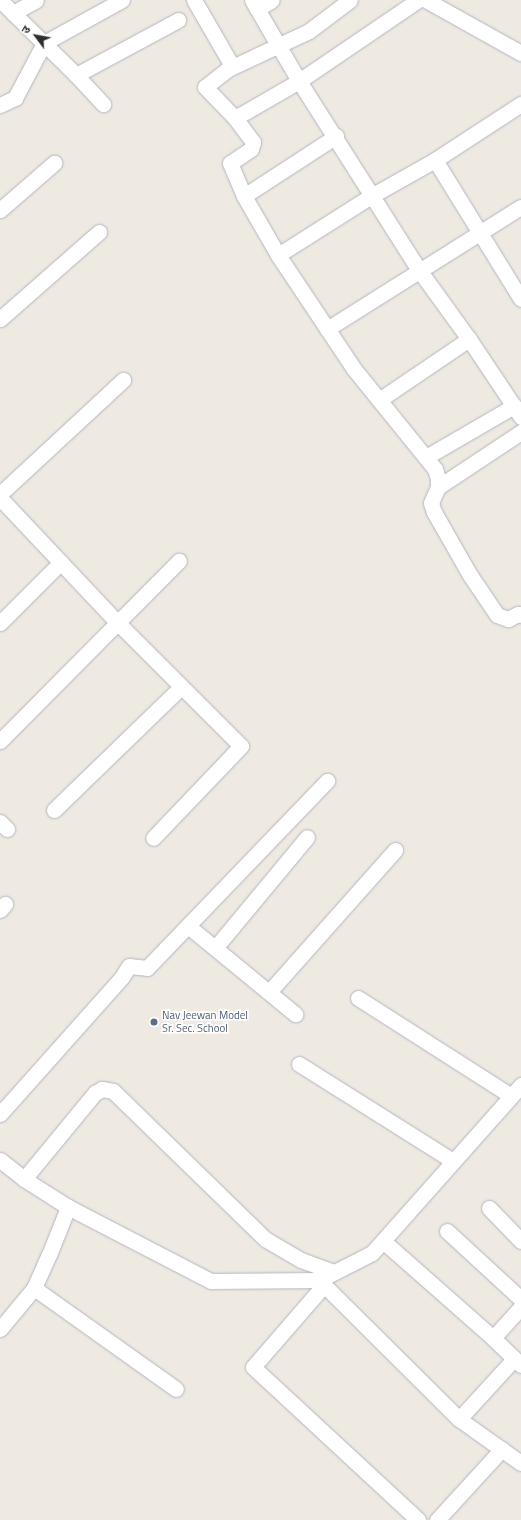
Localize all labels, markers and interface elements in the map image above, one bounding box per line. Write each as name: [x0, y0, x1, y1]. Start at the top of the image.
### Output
north arrow: [16, 16, 56, 56]
text: उ: [17, 23, 34, 37]
place label: Nav Jeewan Model Sr. Sec. School: [162, 1009, 248, 1035]
marker: Nav Jeewan Model Sr. Sec. School: [149, 1017, 159, 1027]

